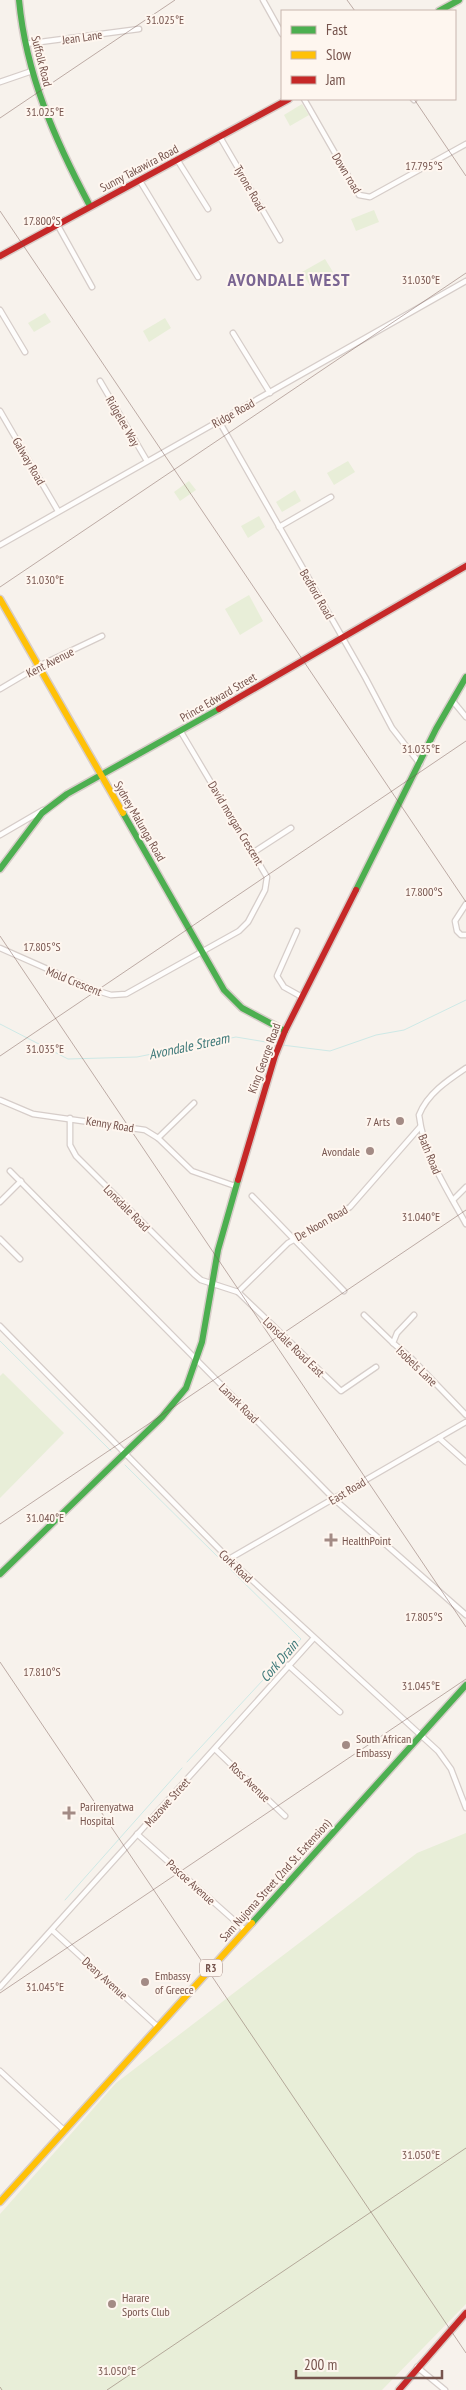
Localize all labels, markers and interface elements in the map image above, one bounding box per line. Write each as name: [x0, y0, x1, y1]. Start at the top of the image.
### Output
legend: [281, 10, 456, 100]
text: 31.025°E: [146, 12, 184, 27]
text: Fast: [326, 20, 347, 39]
street label: Jean Lane: [60, 27, 103, 47]
street label: Suffolk Road: [28, 34, 56, 88]
text: Slow: [326, 45, 351, 64]
text: Jam: [325, 70, 345, 89]
text: 31.025°E: [26, 104, 64, 119]
street label: Sunny Takawira Road: [97, 141, 181, 195]
street label: Down road: [329, 150, 365, 196]
text: 17.795°S: [405, 158, 443, 173]
street label: Tyrone Road: [231, 162, 269, 214]
text: 17.800°S: [23, 213, 61, 228]
district label: AVONDALE WEST: [226, 268, 351, 291]
text: 31.030°E: [402, 272, 440, 287]
street label: Ridgelee Way: [103, 393, 144, 449]
street label: Ridge Road: [209, 395, 257, 431]
street label: Galway Road: [9, 434, 49, 488]
street label: Bedford Road: [297, 566, 337, 622]
text: 31.030°E: [26, 572, 64, 587]
street label: Kent Avenue: [24, 644, 76, 680]
street label: Prince Edward Street: [177, 669, 260, 725]
text: 31.035°E: [402, 741, 440, 756]
street label: Sydney Malunga Road: [111, 778, 169, 864]
street label: David morgan Crescent: [205, 778, 267, 868]
text: 17.800°S: [405, 884, 443, 899]
text: 17.805°S: [23, 939, 61, 954]
street label: Mold Crescent: [44, 963, 105, 999]
street label: King George Road: [244, 1021, 284, 1095]
water label: Avondale Stream: [147, 1029, 232, 1063]
text: 31.035°E: [26, 1041, 64, 1056]
street label: Kenny Road: [85, 1113, 135, 1135]
place label: 7 Arts: [366, 1114, 390, 1129]
marker: 7 Arts: [394, 1115, 406, 1127]
street label: Bath Road: [415, 1132, 445, 1176]
place label: Avondale: [322, 1144, 360, 1159]
marker: Avondale: [364, 1145, 376, 1157]
street label: Lonsdale Road: [101, 1182, 153, 1234]
street label: De Noon Road: [292, 1202, 350, 1244]
text: 31.040°E: [402, 1209, 440, 1224]
street label: Lonsdale Road East: [260, 1314, 328, 1381]
street label: Isobels Lane: [393, 1343, 441, 1389]
street label: Lanark Road: [216, 1380, 262, 1426]
street label: East Road: [326, 1474, 368, 1508]
text: 31.040°E: [26, 1510, 64, 1525]
marker: HealthPoint: [324, 1533, 338, 1547]
place label: HealthPoint: [342, 1533, 392, 1548]
street label: Cork Road: [216, 1546, 256, 1586]
text: 17.805°S: [405, 1609, 443, 1624]
water label: Cork Drain: [256, 1636, 303, 1686]
text: 17.810°S: [23, 1664, 61, 1679]
text: 31.045°E: [402, 1678, 440, 1693]
place label: South African Embassy: [356, 1731, 411, 1760]
marker: South African Embassy: [340, 1739, 352, 1751]
street label: Ross Avenue: [226, 1759, 274, 1805]
street label: Mazowe Street: [141, 1774, 193, 1830]
place label: Parirenyatwa Hospital: [80, 1799, 134, 1828]
marker: Parirenyatwa Hospital: [62, 1806, 76, 1820]
street label: Sam Nujoma Street (2nd St. Extension): [216, 1816, 334, 1944]
street label: Pascoe Avenue: [163, 1856, 219, 1908]
street label: Deary Avenue: [79, 1954, 131, 2002]
road number: R3: [200, 1960, 222, 1976]
place label: Embassy of Greece: [155, 1968, 194, 1997]
marker: Embassy of Greece: [139, 1976, 151, 1988]
text: 31.045°E: [26, 1979, 64, 1994]
text: 31.050°E: [402, 2147, 440, 2162]
place label: Harare Sports Club: [122, 2290, 170, 2319]
marker: Harare Sports Club: [106, 2298, 118, 2310]
scale bar: [296, 2348, 442, 2380]
text: 200 m: [304, 2355, 337, 2374]
text: 31.050°E: [98, 2363, 136, 2378]

